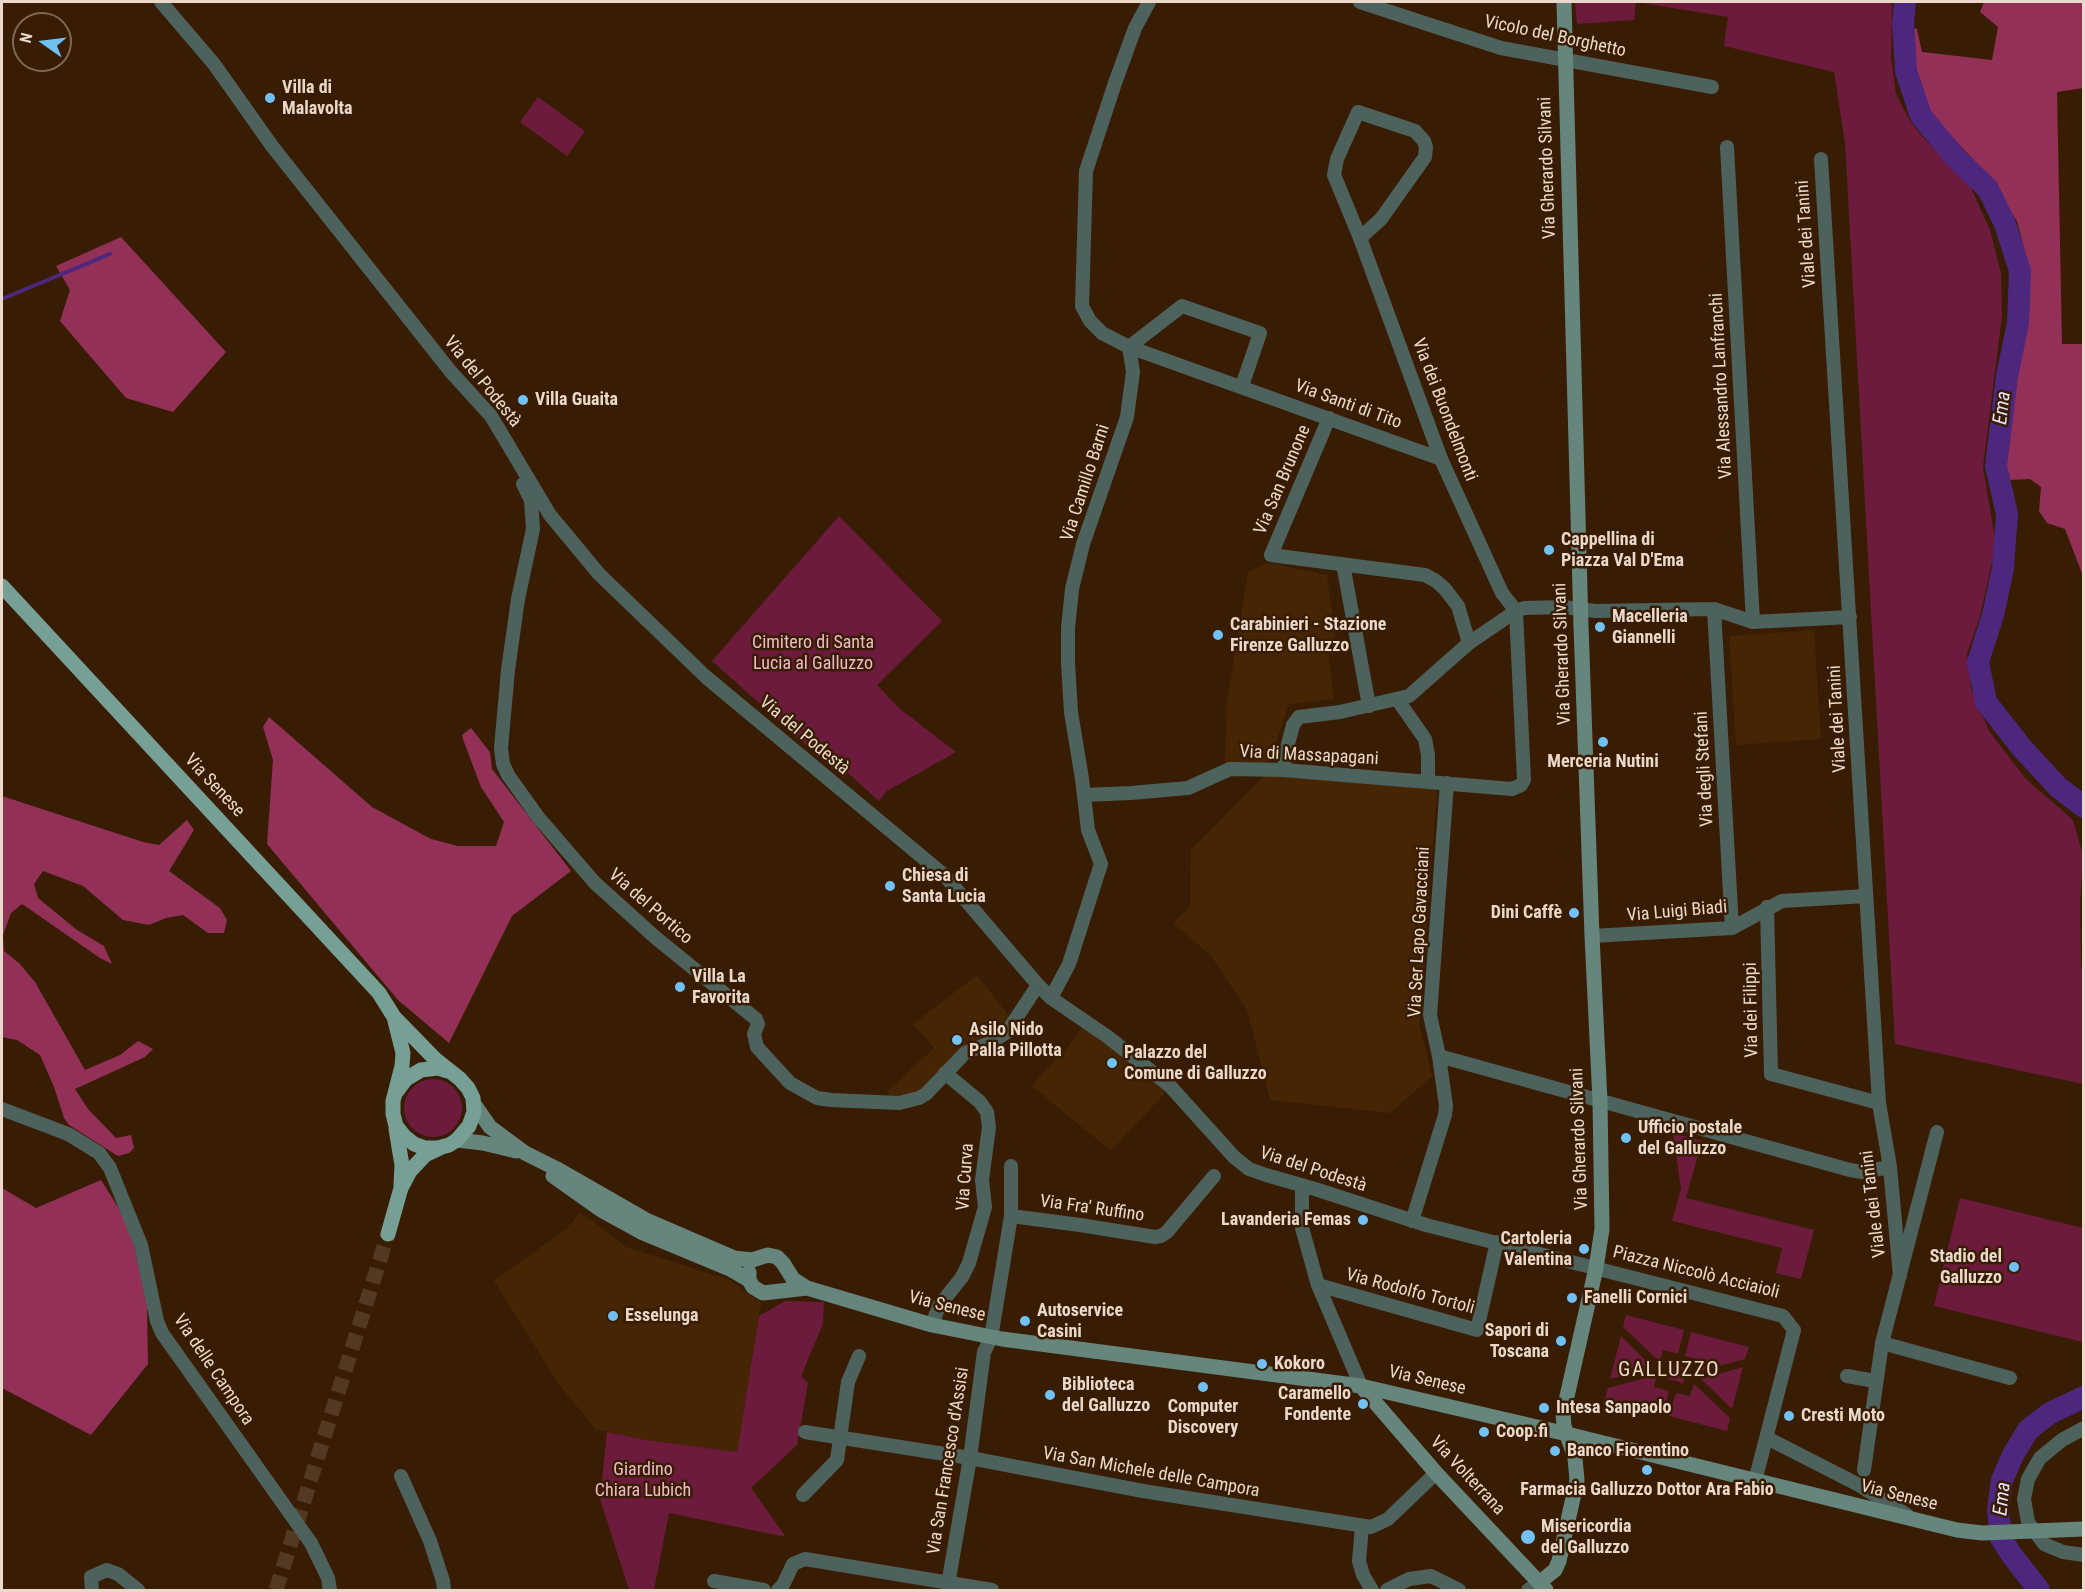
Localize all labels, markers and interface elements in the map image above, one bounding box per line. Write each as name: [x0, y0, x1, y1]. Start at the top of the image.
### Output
street label: Vicolo del Borghetto: [1482, 11, 1628, 63]
north arrow: [12, 12, 72, 72]
text: N: [16, 31, 36, 45]
place label: Villa di Malavolta: [282, 77, 352, 119]
marker: Villa di Malavolta: [263, 91, 277, 105]
street label: Via Gherardo Silvani: [1535, 96, 1561, 240]
street label: Viale dei Tanini: [1792, 179, 1822, 289]
street label: Via Alessandro Lanfranchi: [1706, 292, 1738, 480]
street label: Via del Podestà: [439, 332, 525, 432]
street label: Via dei Buondelmonti: [1407, 336, 1481, 484]
street label: Via Santi di Tito: [1292, 376, 1404, 434]
place label: Villa Guaita: [535, 389, 618, 411]
water label: Ema: [1989, 390, 2017, 426]
marker: Villa Guaita: [516, 393, 530, 407]
street label: Via Camillo Barni: [1057, 422, 1115, 544]
street label: Via San Brunone: [1250, 422, 1316, 538]
place label: Cappellina di Piazza Val D'Ema: [1561, 529, 1684, 572]
marker: Cappellina di Piazza Val D'Ema: [1542, 543, 1556, 557]
street label: Via Gherardo Silvani: [1550, 582, 1576, 726]
place label: Macelleria Giannelli: [1612, 606, 1688, 648]
place label: Carabinieri - Stazione Firenze Galluzzo: [1230, 614, 1386, 656]
marker: Macelleria Giannelli: [1593, 620, 1607, 634]
marker: Carabinieri - Stazione Firenze Galluzzo: [1211, 628, 1225, 642]
park label: Cimitero di Santa Lucia al Galluzzo: [752, 632, 874, 674]
street label: Viale dei Tanini: [1824, 665, 1852, 773]
street label: Via del Podestà: [755, 692, 853, 780]
street label: Via degli Stefani: [1691, 711, 1719, 827]
marker: Merceria Nutini: [1596, 735, 1610, 749]
street label: Via di Massapagani: [1239, 742, 1379, 770]
street label: Via Senese: [179, 750, 249, 822]
place label: Merceria Nutini: [1547, 751, 1659, 773]
street label: Via Ser Lapo Gavacciani: [1405, 846, 1435, 1018]
street label: Via del Portico: [604, 865, 696, 949]
place label: Chiesa di Santa Lucia: [902, 865, 986, 908]
marker: Chiesa di Santa Lucia: [883, 879, 897, 893]
street label: Via Luigi Biadi: [1626, 897, 1728, 927]
place label: Dini Caffè: [1491, 902, 1562, 924]
marker: Dini Caffè: [1567, 906, 1581, 920]
street label: Via dei Filippi: [1740, 962, 1764, 1058]
place label: Villa La Favorita: [692, 966, 750, 1008]
marker: Villa La Favorita: [673, 980, 687, 994]
place label: Asilo Nido Palla Pillotta: [969, 1019, 1062, 1062]
marker: Asilo Nido Palla Pillotta: [950, 1033, 964, 1047]
place label: Palazzo del Comune di Galluzzo: [1124, 1042, 1267, 1084]
marker: Palazzo del Comune di Galluzzo: [1105, 1056, 1119, 1070]
street label: Via Gherardo Silvani: [1567, 1067, 1593, 1211]
place label: Ufficio postale del Galluzzo: [1638, 1117, 1742, 1160]
marker: Ufficio postale del Galluzzo: [1619, 1131, 1633, 1145]
street label: Via Curva: [953, 1142, 979, 1212]
street label: Via del Podestà: [1257, 1143, 1369, 1197]
street label: Viale dei Tanini: [1857, 1149, 1891, 1259]
street label: Via Fra' Ruffino: [1038, 1191, 1146, 1227]
place label: Lavanderia Femas: [1221, 1209, 1351, 1231]
marker: Lavanderia Femas: [1356, 1213, 1370, 1227]
place label: Cartoleria Valentina: [1501, 1228, 1572, 1270]
marker: Cartoleria Valentina: [1577, 1242, 1591, 1256]
street label: Piazza Niccolò Acciaioli: [1611, 1242, 1781, 1304]
place label: Stadio del Galluzzo: [1930, 1246, 2002, 1288]
marker: Stadio del Galluzzo: [2007, 1260, 2021, 1274]
street label: Via Rodolfo Tortoli: [1343, 1264, 1477, 1320]
street label: Via Senese: [906, 1287, 988, 1327]
place label: Fanelli Cornici: [1584, 1287, 1687, 1309]
marker: Fanelli Cornici: [1565, 1291, 1579, 1305]
place label: Autoservice Casini: [1037, 1300, 1123, 1342]
place label: Esselunga: [625, 1305, 699, 1327]
marker: Esselunga: [606, 1309, 620, 1323]
street label: Via delle Campora: [168, 1310, 258, 1430]
marker: Autoservice Casini: [1018, 1314, 1032, 1328]
place label: Sapori di Toscana: [1485, 1320, 1549, 1362]
marker: Sapori di Toscana: [1554, 1334, 1568, 1348]
place label: Kokoro: [1274, 1353, 1325, 1375]
marker: Kokoro: [1255, 1357, 1269, 1371]
district label: GALLUZZO: [1618, 1358, 1720, 1384]
street label: Via Senese: [1386, 1362, 1468, 1400]
street label: Via San Francesco d'Assisi: [924, 1366, 974, 1556]
place label: Biblioteca del Galluzzo: [1062, 1374, 1150, 1416]
marker: Computer Discovery: [1196, 1380, 1210, 1394]
place label: Caramello Fondente: [1278, 1383, 1351, 1426]
marker: Biblioteca del Galluzzo: [1043, 1388, 1057, 1402]
place label: Computer Discovery: [1168, 1396, 1238, 1438]
marker: Caramello Fondente: [1356, 1397, 1370, 1411]
place label: Intesa Sanpaolo: [1556, 1397, 1672, 1419]
marker: Intesa Sanpaolo: [1537, 1401, 1551, 1415]
place label: Cresti Moto: [1801, 1405, 1885, 1427]
marker: Cresti Moto: [1782, 1409, 1796, 1423]
place label: Coop.fi: [1496, 1421, 1548, 1443]
marker: Coop.fi: [1477, 1425, 1491, 1439]
street label: Via Volterrana: [1425, 1432, 1509, 1520]
place label: Banco Fiorentino: [1567, 1440, 1689, 1462]
street label: Via San Michele delle Campora: [1041, 1443, 1261, 1503]
marker: Banco Fiorentino: [1548, 1444, 1562, 1458]
park label: Giardino Chiara Lubich: [595, 1459, 691, 1502]
marker: Farmacia Galluzzo Dottor Ara Fabio: [1640, 1463, 1654, 1477]
street label: Via Senese: [1858, 1476, 1940, 1516]
place label: Farmacia Galluzzo Dottor Ara Fabio: [1520, 1479, 1774, 1501]
water label: Ema: [1989, 1481, 2017, 1517]
place label: Misericordia del Galluzzo: [1541, 1516, 1631, 1558]
marker: Misericordia del Galluzzo: [1519, 1528, 1537, 1546]

